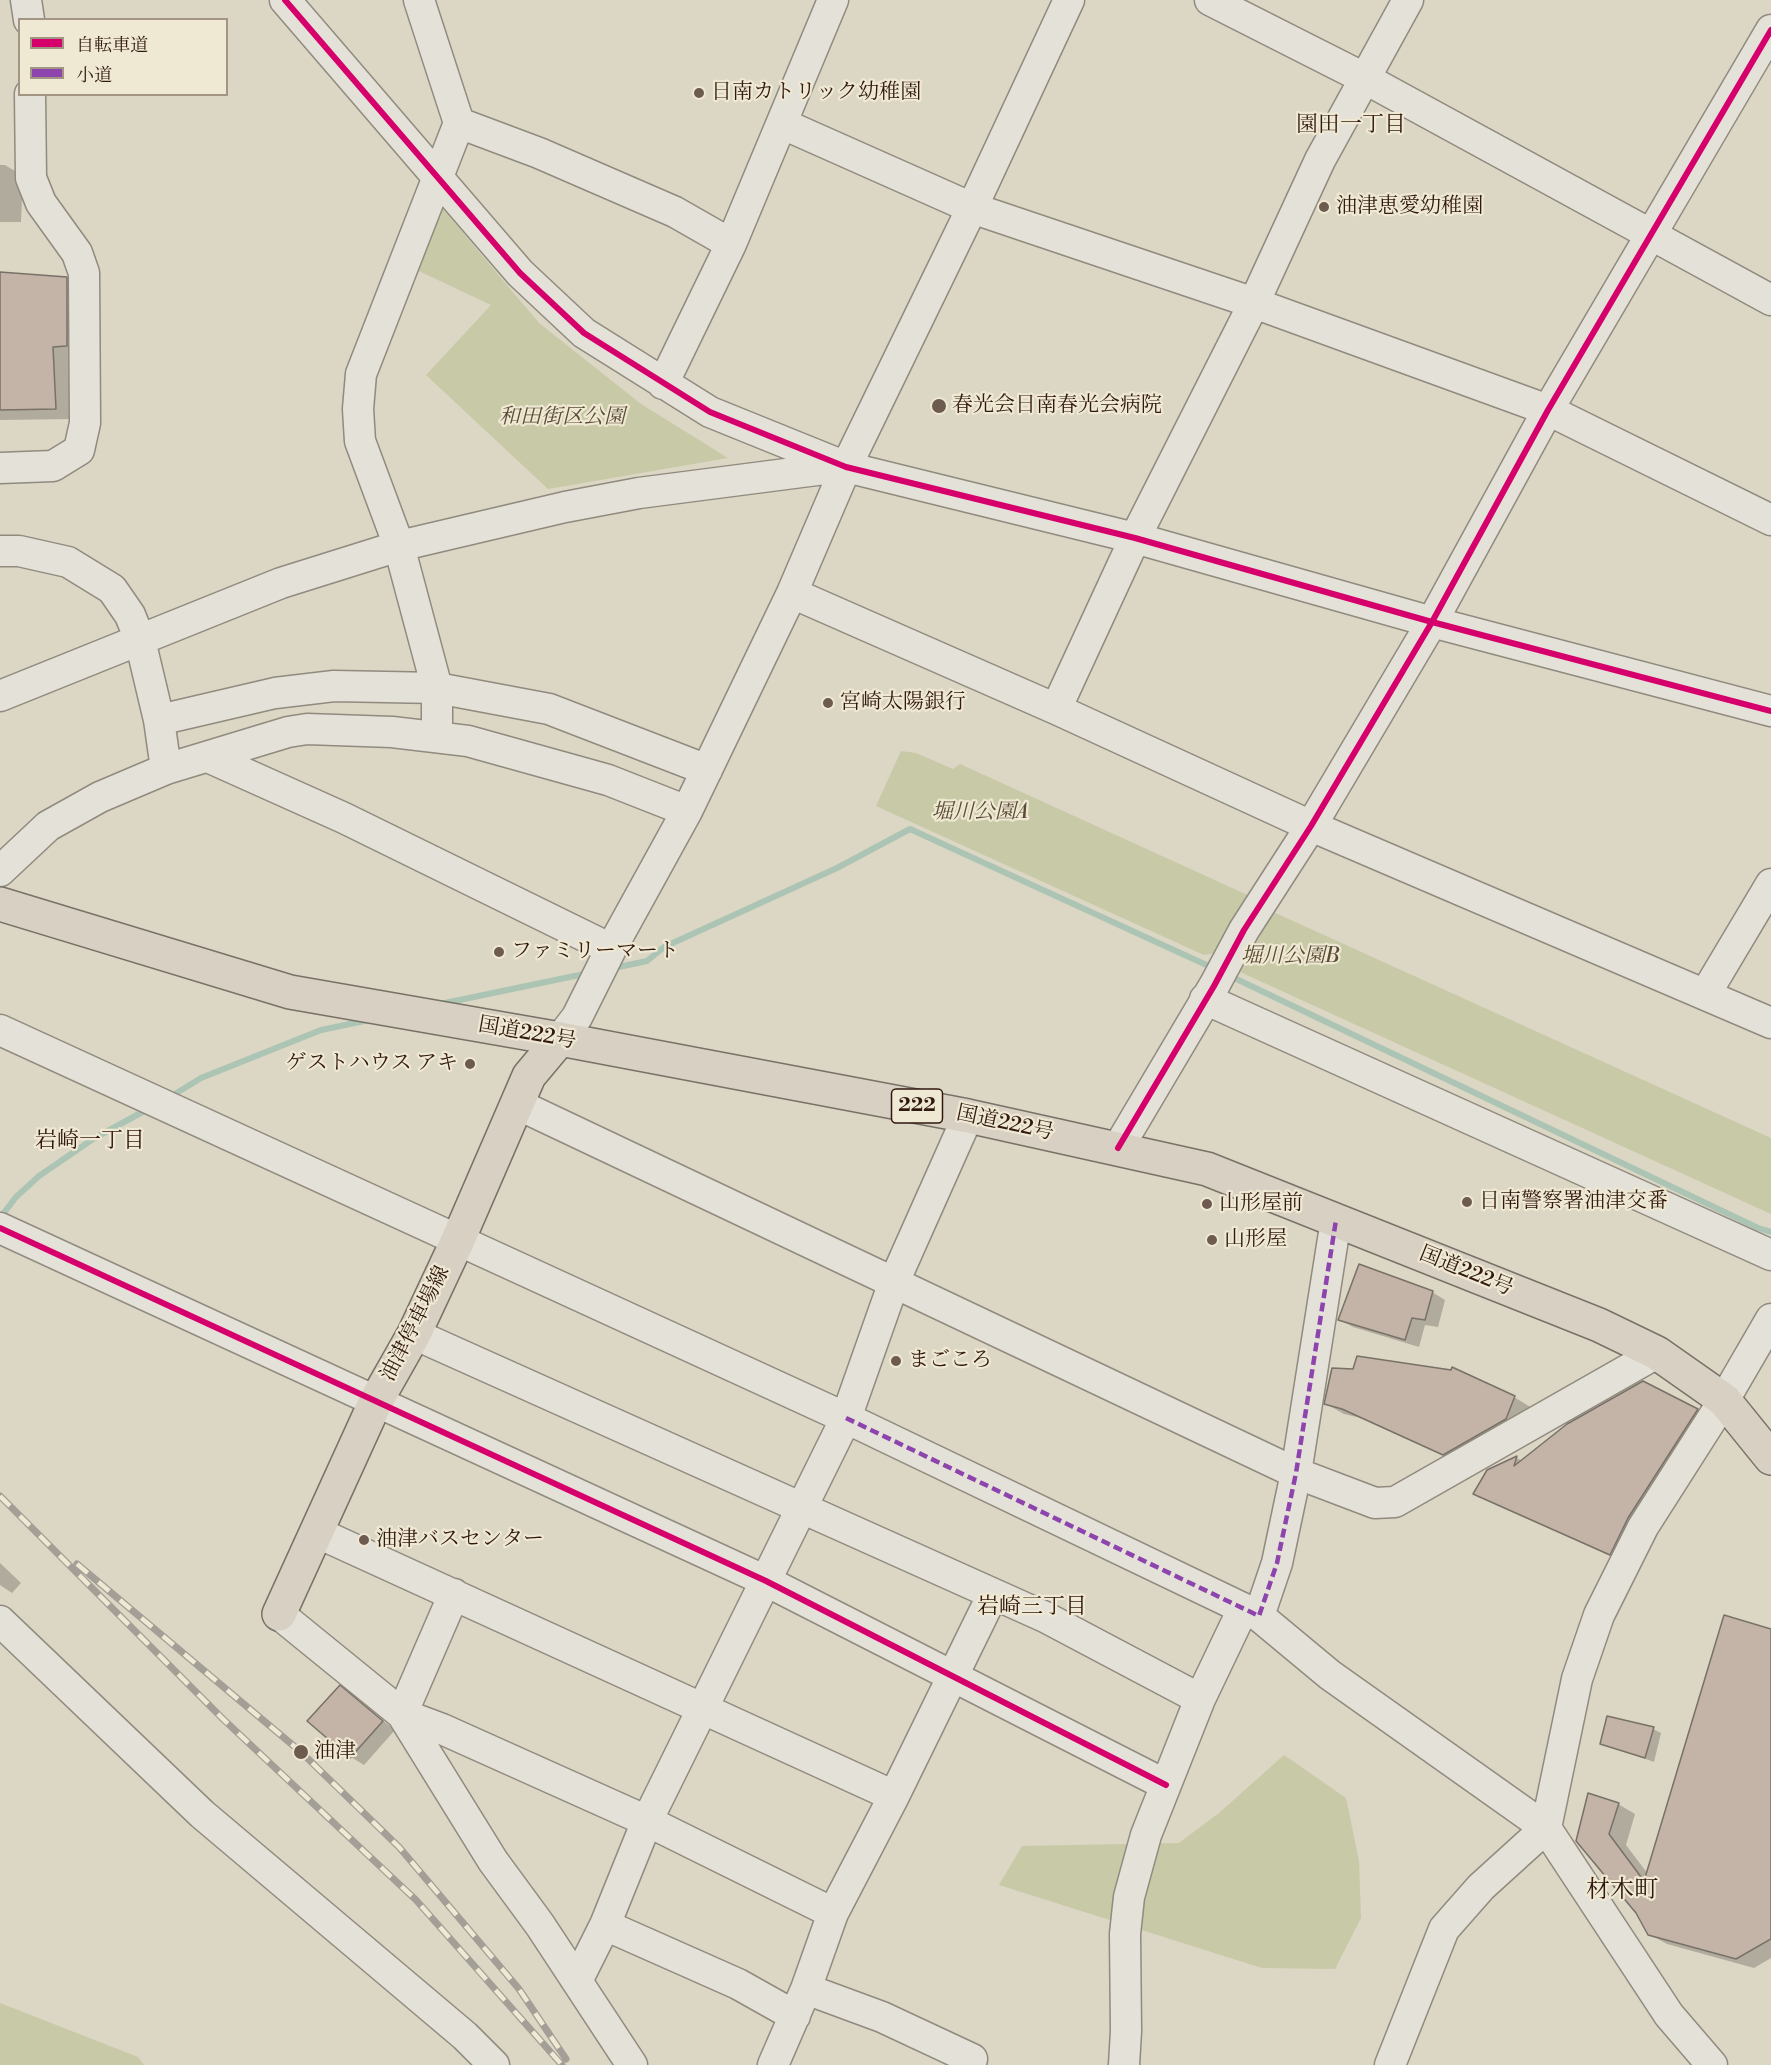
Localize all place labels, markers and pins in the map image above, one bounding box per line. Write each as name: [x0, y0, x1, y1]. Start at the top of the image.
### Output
place label: 日南カトリック幼稚園: [711, 80, 921, 106]
marker: 日南カトリック幼稚園: [692, 86, 706, 100]
place label: 油津恵愛幼稚園: [1336, 194, 1483, 220]
marker: 油津恵愛幼稚園: [1317, 200, 1331, 214]
place label: 春光会日南春光会病院: [952, 393, 1162, 419]
marker: 春光会日南春光会病院: [930, 397, 948, 415]
place label: 宮崎太陽銀行: [840, 690, 966, 716]
marker: 宮崎太陽銀行: [821, 696, 835, 710]
place label: ファミリーマート: [511, 939, 679, 965]
marker: ファミリーマート: [492, 945, 506, 959]
place label: ゲストハウス アキ: [286, 1051, 458, 1077]
marker: ゲストハウス アキ: [463, 1057, 477, 1071]
place label: 日南警察署油津交番: [1479, 1189, 1668, 1215]
place label: 山形屋前: [1219, 1191, 1303, 1217]
marker: 日南警察署油津交番: [1460, 1195, 1474, 1209]
marker: 山形屋前: [1200, 1197, 1214, 1211]
place label: 山形屋: [1224, 1227, 1287, 1253]
marker: 山形屋: [1205, 1233, 1219, 1247]
place label: まごころ: [908, 1348, 992, 1374]
marker: まごころ: [889, 1354, 903, 1368]
place label: 油津バスセンター: [376, 1527, 544, 1553]
marker: 油津バスセンター: [357, 1533, 371, 1547]
place label: 油津: [314, 1739, 356, 1765]
marker: 油津: [292, 1743, 310, 1761]

